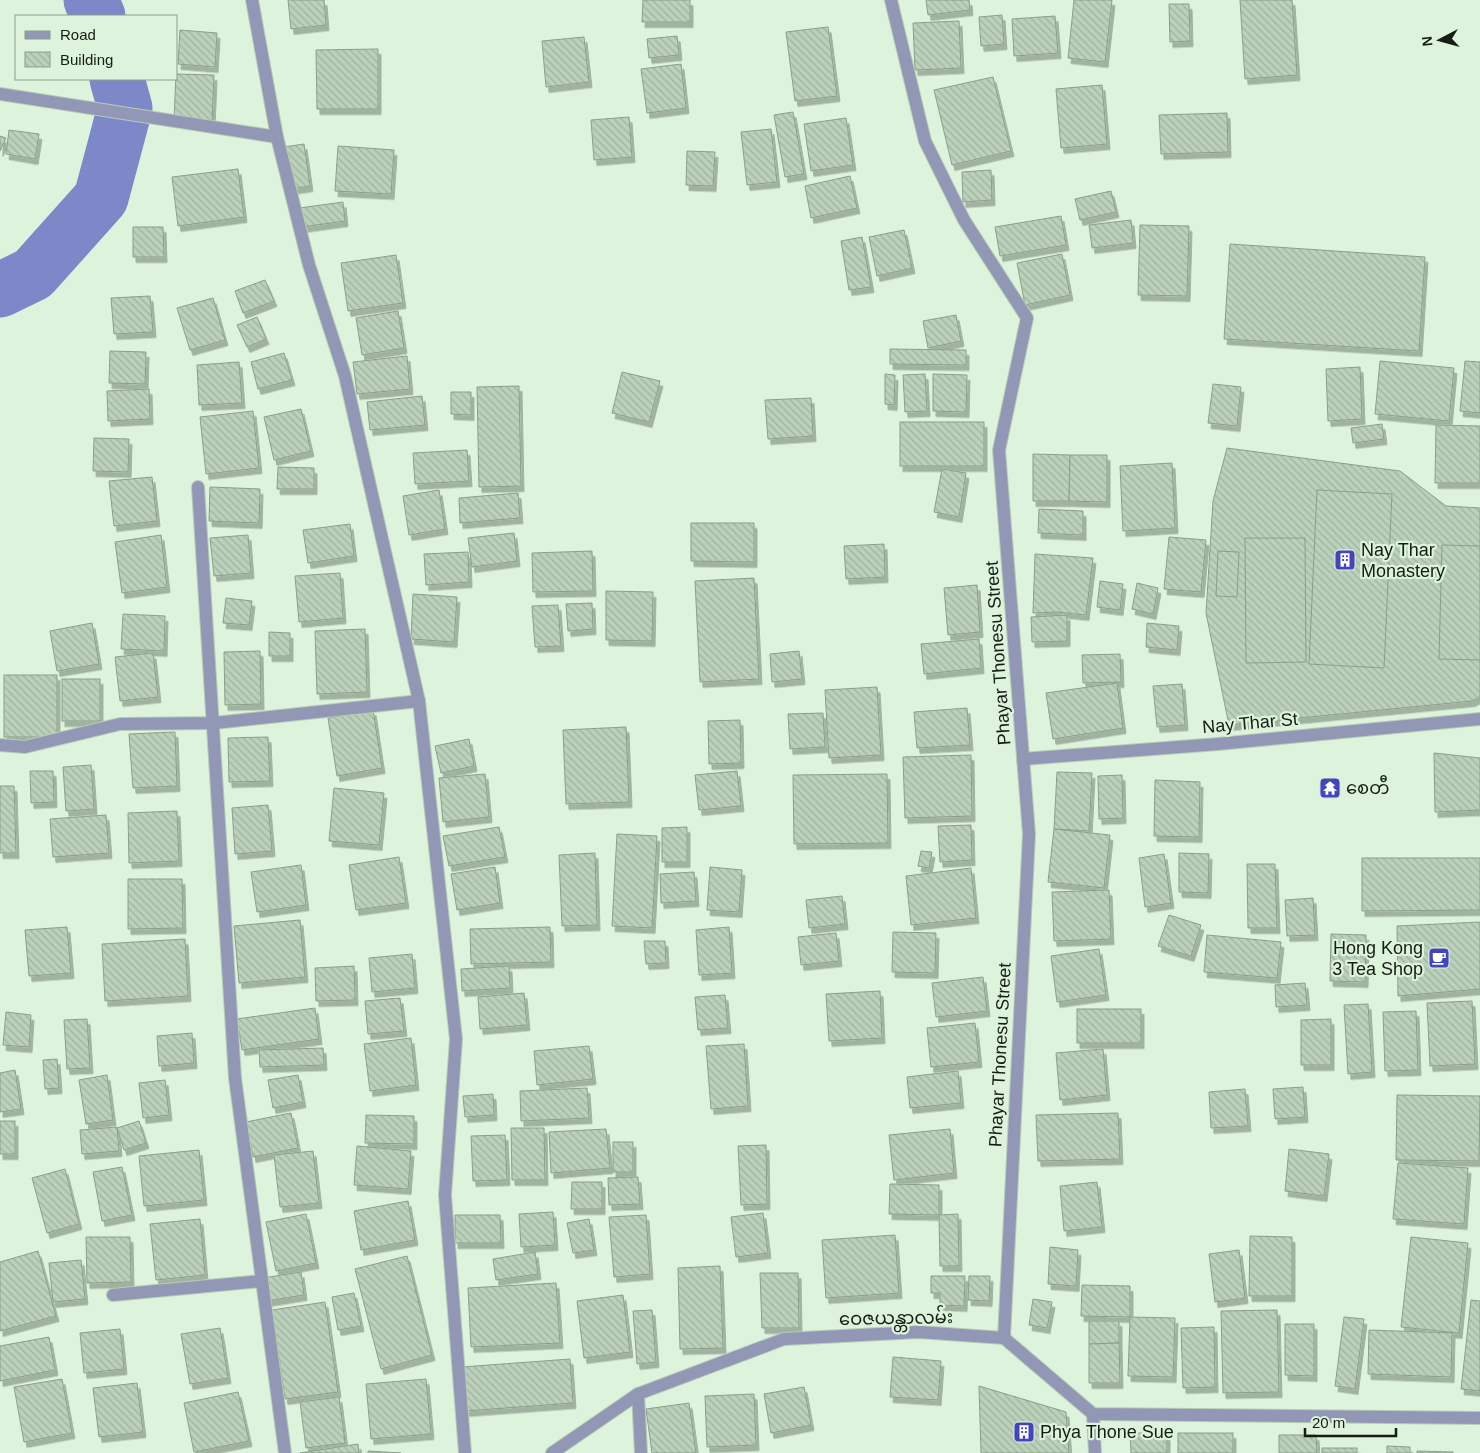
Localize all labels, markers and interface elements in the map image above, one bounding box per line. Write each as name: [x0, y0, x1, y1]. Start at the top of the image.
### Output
legend: [15, 15, 178, 80]
north arrow: [1415, 15, 1465, 65]
text: Road: [60, 26, 96, 43]
text: N: [1419, 35, 1436, 47]
text: Building: [60, 51, 113, 68]
place label: Nay Thar Monastery: [1361, 540, 1445, 581]
building icon: Nay Thar Monastery: [1333, 548, 1357, 572]
street label: Phayar Thonesu Street: [982, 560, 1014, 746]
street label: Nay Thar St: [1201, 709, 1299, 737]
place label: စေတီ: [1346, 774, 1390, 798]
temple icon: စေတီ: [1318, 776, 1342, 800]
place label: Hong Kong 3 Tea Shop: [1332, 938, 1423, 979]
cafe icon: Hong Kong 3 Tea Shop: [1427, 946, 1451, 970]
street label: Phayar Thonesu Street: [985, 962, 1015, 1148]
street label: ဝေဇယန္တာလမ်း: [839, 1304, 953, 1334]
scale bar: [1305, 1406, 1396, 1438]
text: 20 m: [1312, 1414, 1345, 1431]
building icon: Phya Thone Sue: [1012, 1420, 1036, 1444]
place label: Phya Thone Sue: [1040, 1422, 1174, 1442]

